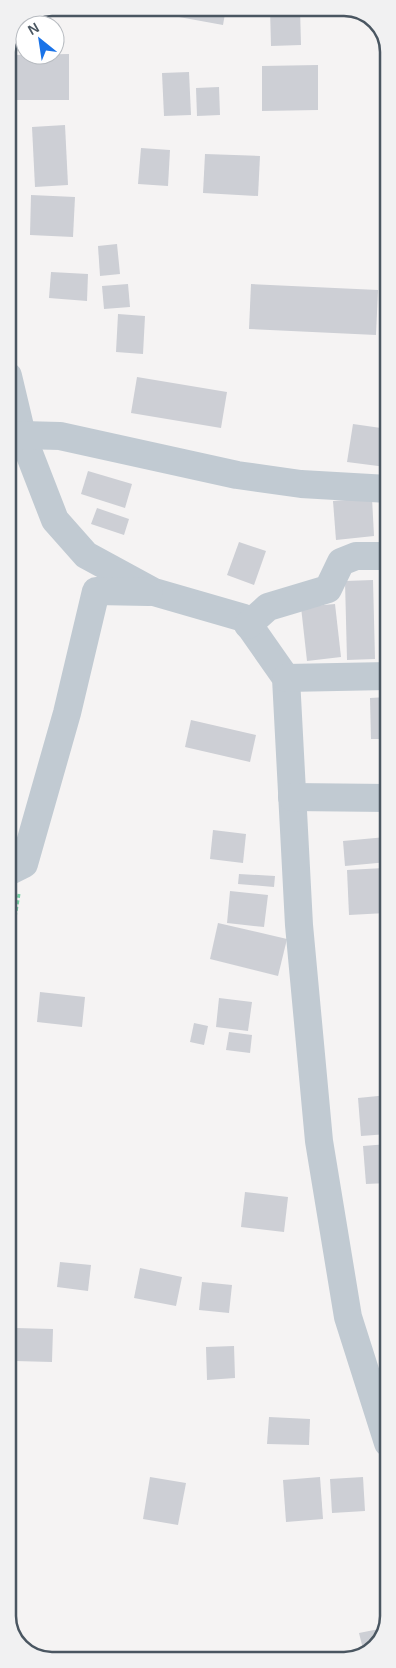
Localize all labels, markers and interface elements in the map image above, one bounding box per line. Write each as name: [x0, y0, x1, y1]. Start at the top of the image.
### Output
north arrow: [15, 15, 65, 65]
text: N: [25, 19, 42, 38]

